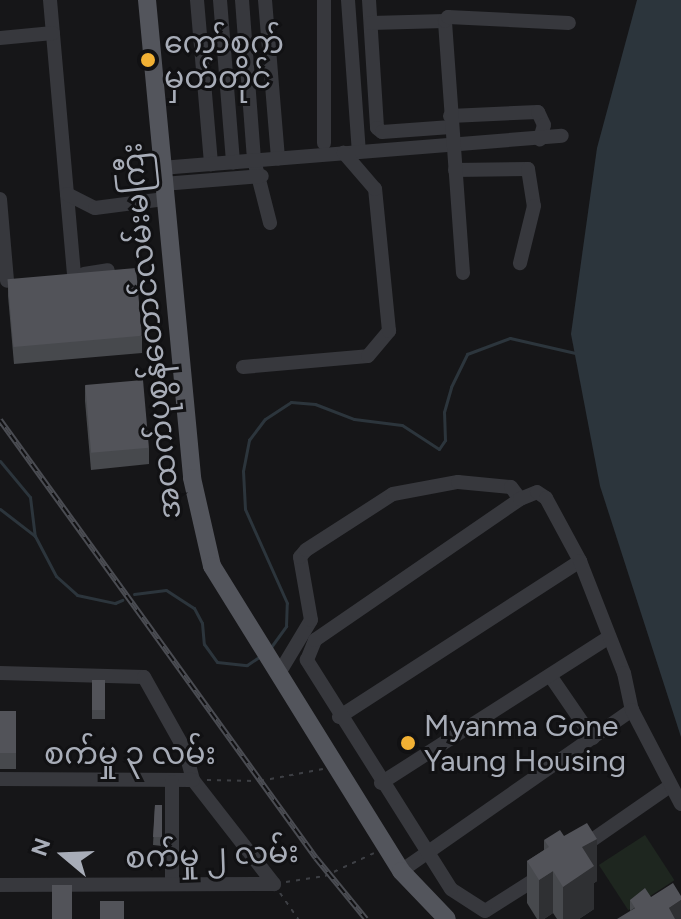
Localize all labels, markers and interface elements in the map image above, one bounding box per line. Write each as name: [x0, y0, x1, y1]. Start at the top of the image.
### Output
place label: ကော်စက် မှတ်တိုင်: [164, 25, 284, 96]
marker: ကော်စက် မှတ်တိုင်: [139, 51, 157, 69]
street label: အထက်ပုစွန်တောင်လမ်းမကြီး: [113, 141, 189, 521]
place label: Myanma Gone Yaung Housing: [424, 708, 626, 778]
marker: Myanma Gone Yaung Housing: [399, 734, 417, 752]
street label: စက်မှု ၃ လမ်း: [44, 736, 216, 772]
north arrow: [24, 815, 104, 895]
street label: စက်မှု ၂ လမ်း: [125, 834, 299, 876]
text: N: [25, 835, 56, 859]

